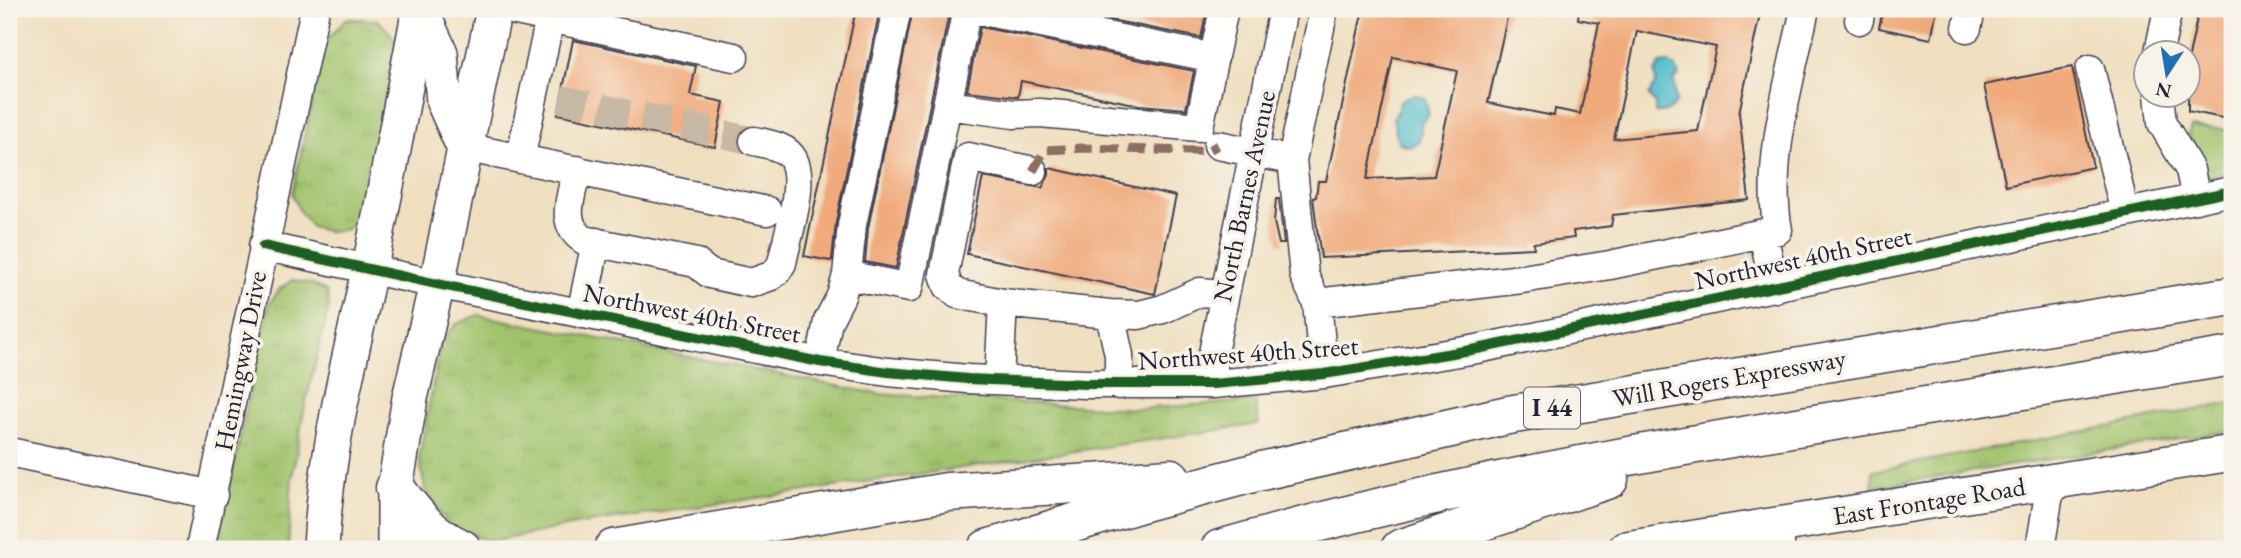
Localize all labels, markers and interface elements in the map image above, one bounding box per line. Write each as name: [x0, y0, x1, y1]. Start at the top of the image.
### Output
north arrow: [2132, 38, 2202, 108]
text: N: [2153, 76, 2174, 104]
street label: North Barnes Avenue: [1205, 87, 1283, 305]
street label: Northwest 40th Street: [1691, 218, 1915, 298]
street label: Hemingway Drive: [206, 268, 274, 454]
street label: Northwest 40th Street: [580, 275, 804, 351]
street label: Northwest 40th Street: [1137, 328, 1359, 378]
street label: Will Rogers Expressway: [1610, 341, 1849, 415]
road number: I 44: [1524, 388, 1580, 428]
street label: East Frontage Road: [1830, 469, 2028, 533]

